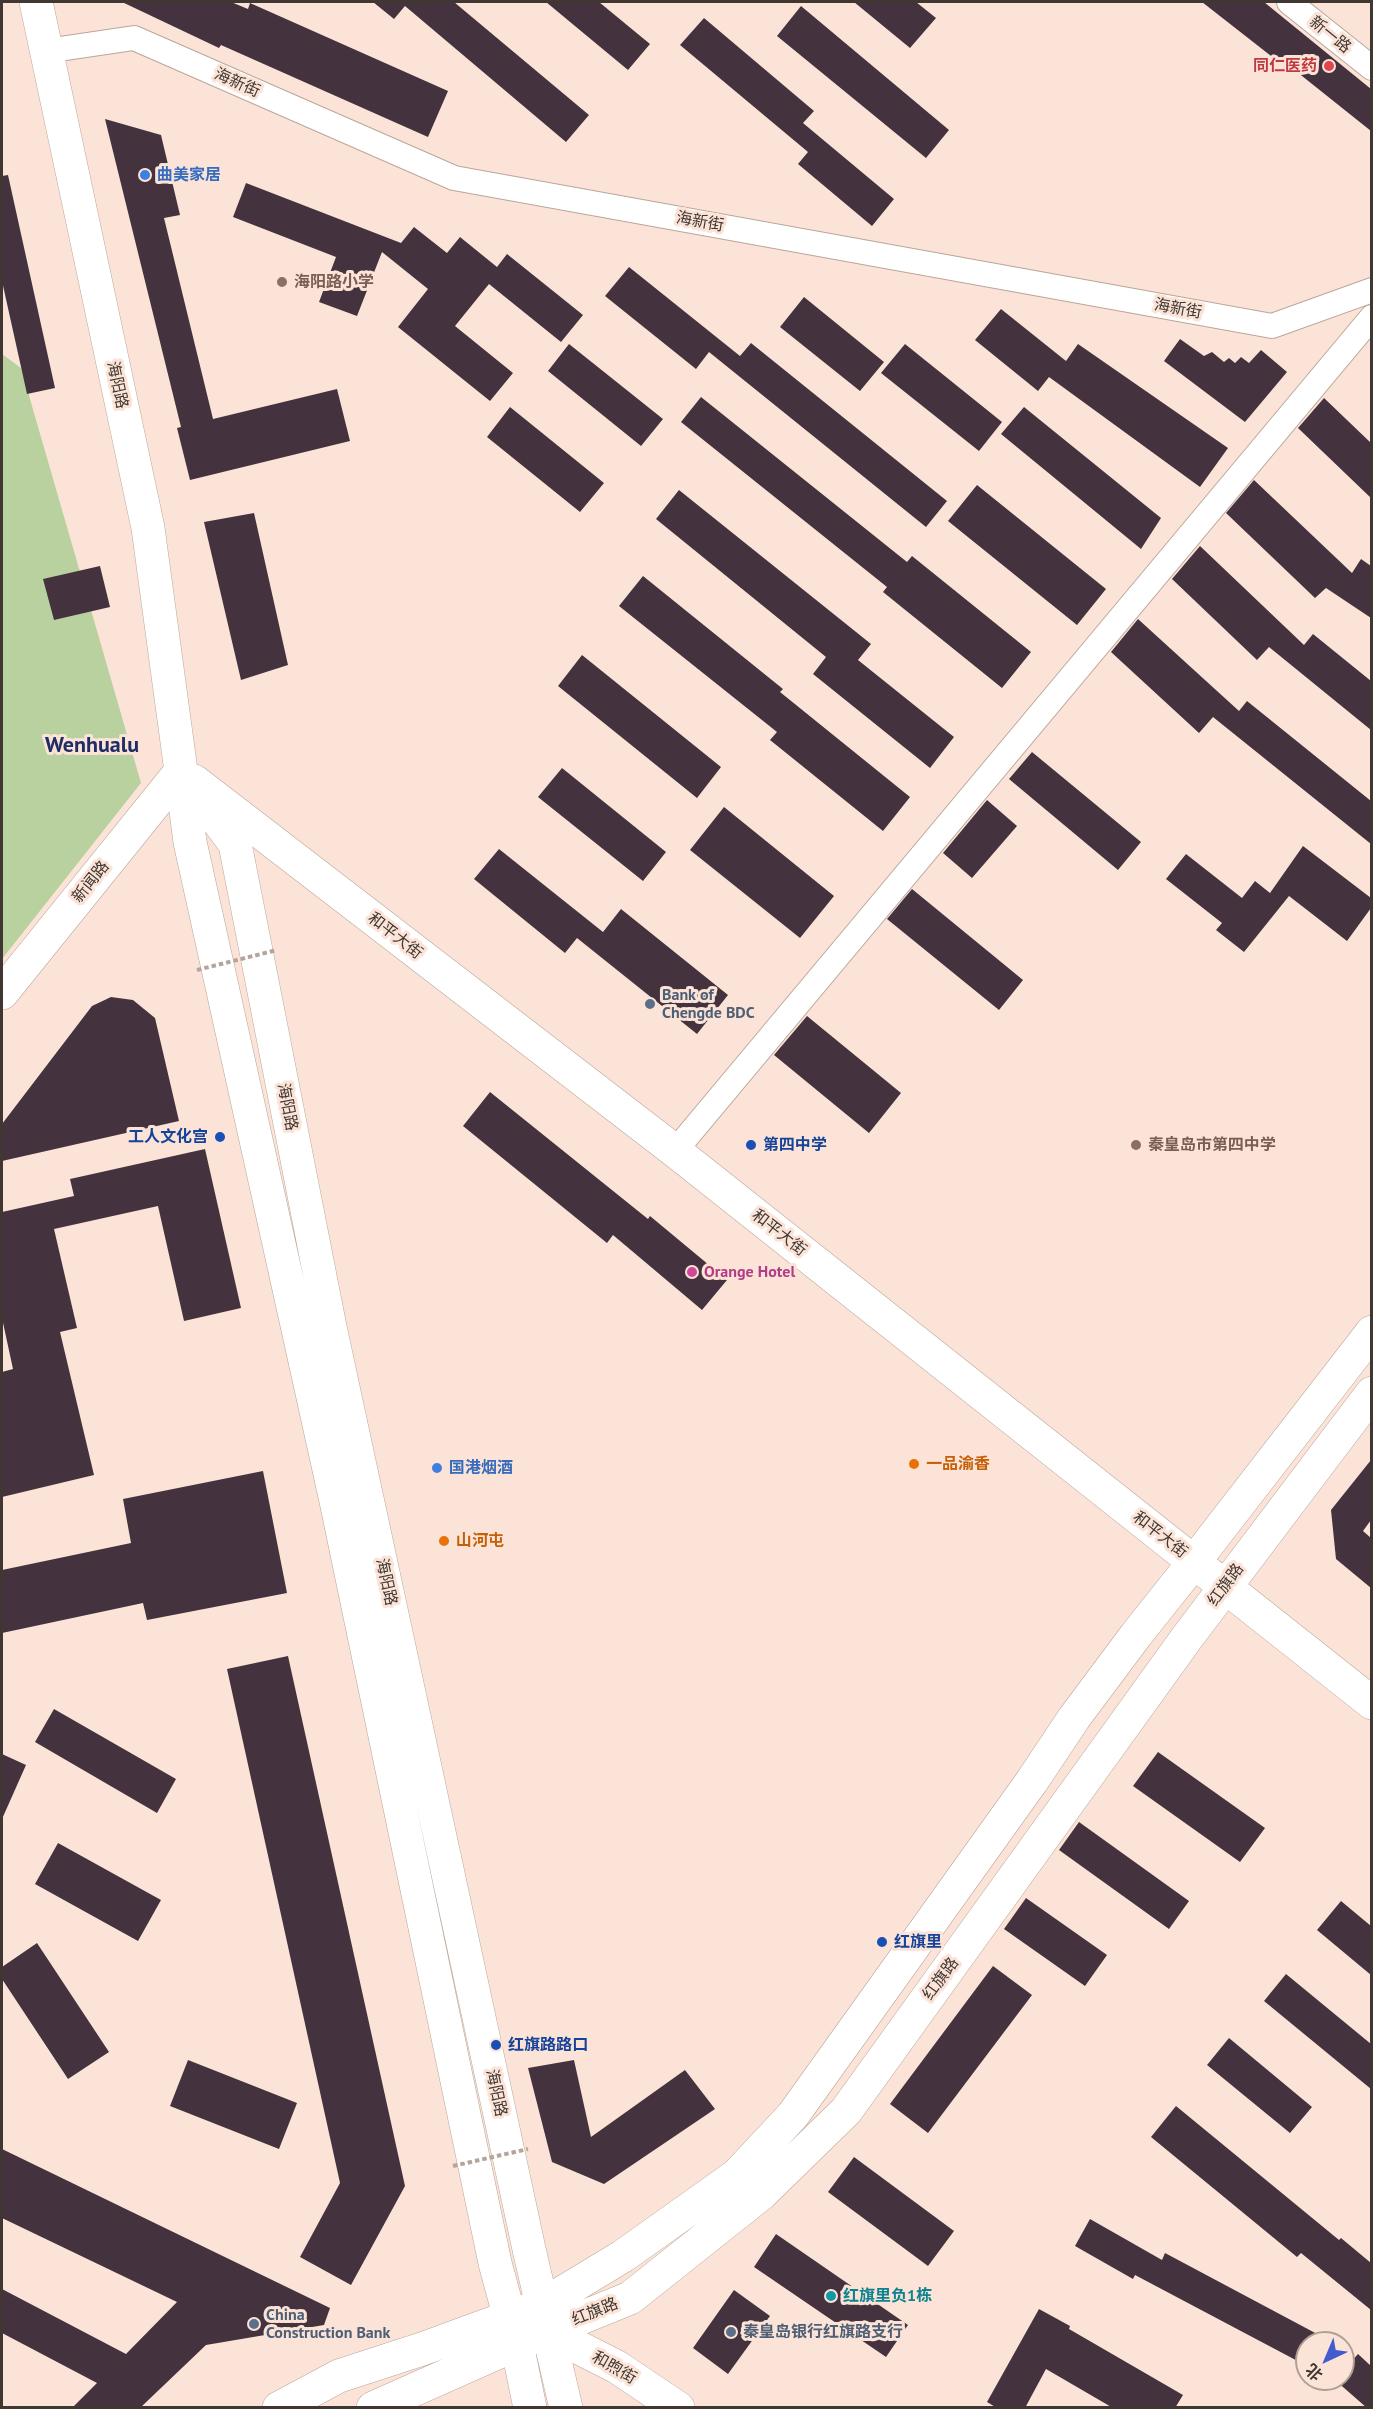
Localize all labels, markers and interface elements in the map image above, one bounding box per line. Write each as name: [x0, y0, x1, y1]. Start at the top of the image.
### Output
street label: 新一路: [1305, 12, 1355, 58]
place label: 同仁医药: [1253, 56, 1317, 76]
marker: 同仁医药: [1322, 59, 1336, 73]
street label: 海新街: [211, 64, 263, 102]
place label: 曲美家居: [157, 165, 221, 185]
marker: 曲美家居: [138, 168, 152, 182]
street label: 海新街: [675, 208, 725, 236]
place label: 海阳路小学: [294, 272, 374, 292]
marker: 海阳路小学: [275, 275, 289, 289]
street label: 海新街: [1153, 295, 1203, 323]
street label: 海阳路: [103, 360, 131, 410]
district label: Wenhualu: [45, 733, 139, 759]
street label: 新闻路: [68, 857, 114, 907]
street label: 和平大街: [364, 909, 426, 963]
place label: Bank of Chengde BDC: [662, 985, 755, 1023]
marker: Bank of Chengde BDC: [643, 997, 657, 1011]
street label: 海阳路: [273, 1082, 301, 1132]
place label: 工人文化宫: [128, 1127, 208, 1147]
marker: 工人文化宫: [213, 1130, 227, 1144]
place label: 第四中学: [763, 1135, 827, 1155]
place label: 秦皇岛市第四中学: [1148, 1135, 1276, 1155]
marker: 第四中学: [744, 1138, 758, 1152]
marker: 秦皇岛市第四中学: [1129, 1138, 1143, 1152]
street label: 和平大街: [748, 1206, 810, 1260]
place label: Orange Hotel: [704, 1262, 795, 1282]
marker: Orange Hotel: [685, 1265, 699, 1279]
place label: 一品渝香: [926, 1454, 990, 1474]
marker: 一品渝香: [907, 1457, 921, 1471]
place label: 国港烟酒: [449, 1458, 513, 1478]
marker: 国港烟酒: [430, 1461, 444, 1475]
street label: 和平大街: [1129, 1508, 1191, 1562]
place label: 山河屯: [456, 1531, 504, 1551]
marker: 山河屯: [437, 1534, 451, 1548]
street label: 海阳路: [372, 1557, 400, 1607]
street label: 红旗路: [1204, 1560, 1248, 1610]
place label: 红旗里: [894, 1932, 942, 1952]
marker: 红旗里: [875, 1935, 889, 1949]
street label: 红旗路: [919, 1954, 963, 2004]
place label: 红旗路路口: [508, 2035, 588, 2055]
marker: 红旗路路口: [489, 2038, 503, 2052]
street label: 海阳路: [482, 2068, 510, 2118]
place label: 红旗里负1栋: [843, 2286, 932, 2306]
marker: 红旗里负1栋: [824, 2289, 838, 2303]
street label: 红旗路: [569, 2294, 621, 2330]
place label: China Construction Bank: [266, 2305, 390, 2343]
marker: China Construction Bank: [247, 2317, 261, 2331]
place label: 秦皇岛银行红旗路支行: [743, 2322, 903, 2342]
marker: 秦皇岛银行红旗路支行: [724, 2325, 738, 2339]
north arrow: [1295, 2331, 1355, 2391]
street label: 和煦街: [588, 2348, 640, 2388]
text: 北: [1301, 2360, 1327, 2385]

